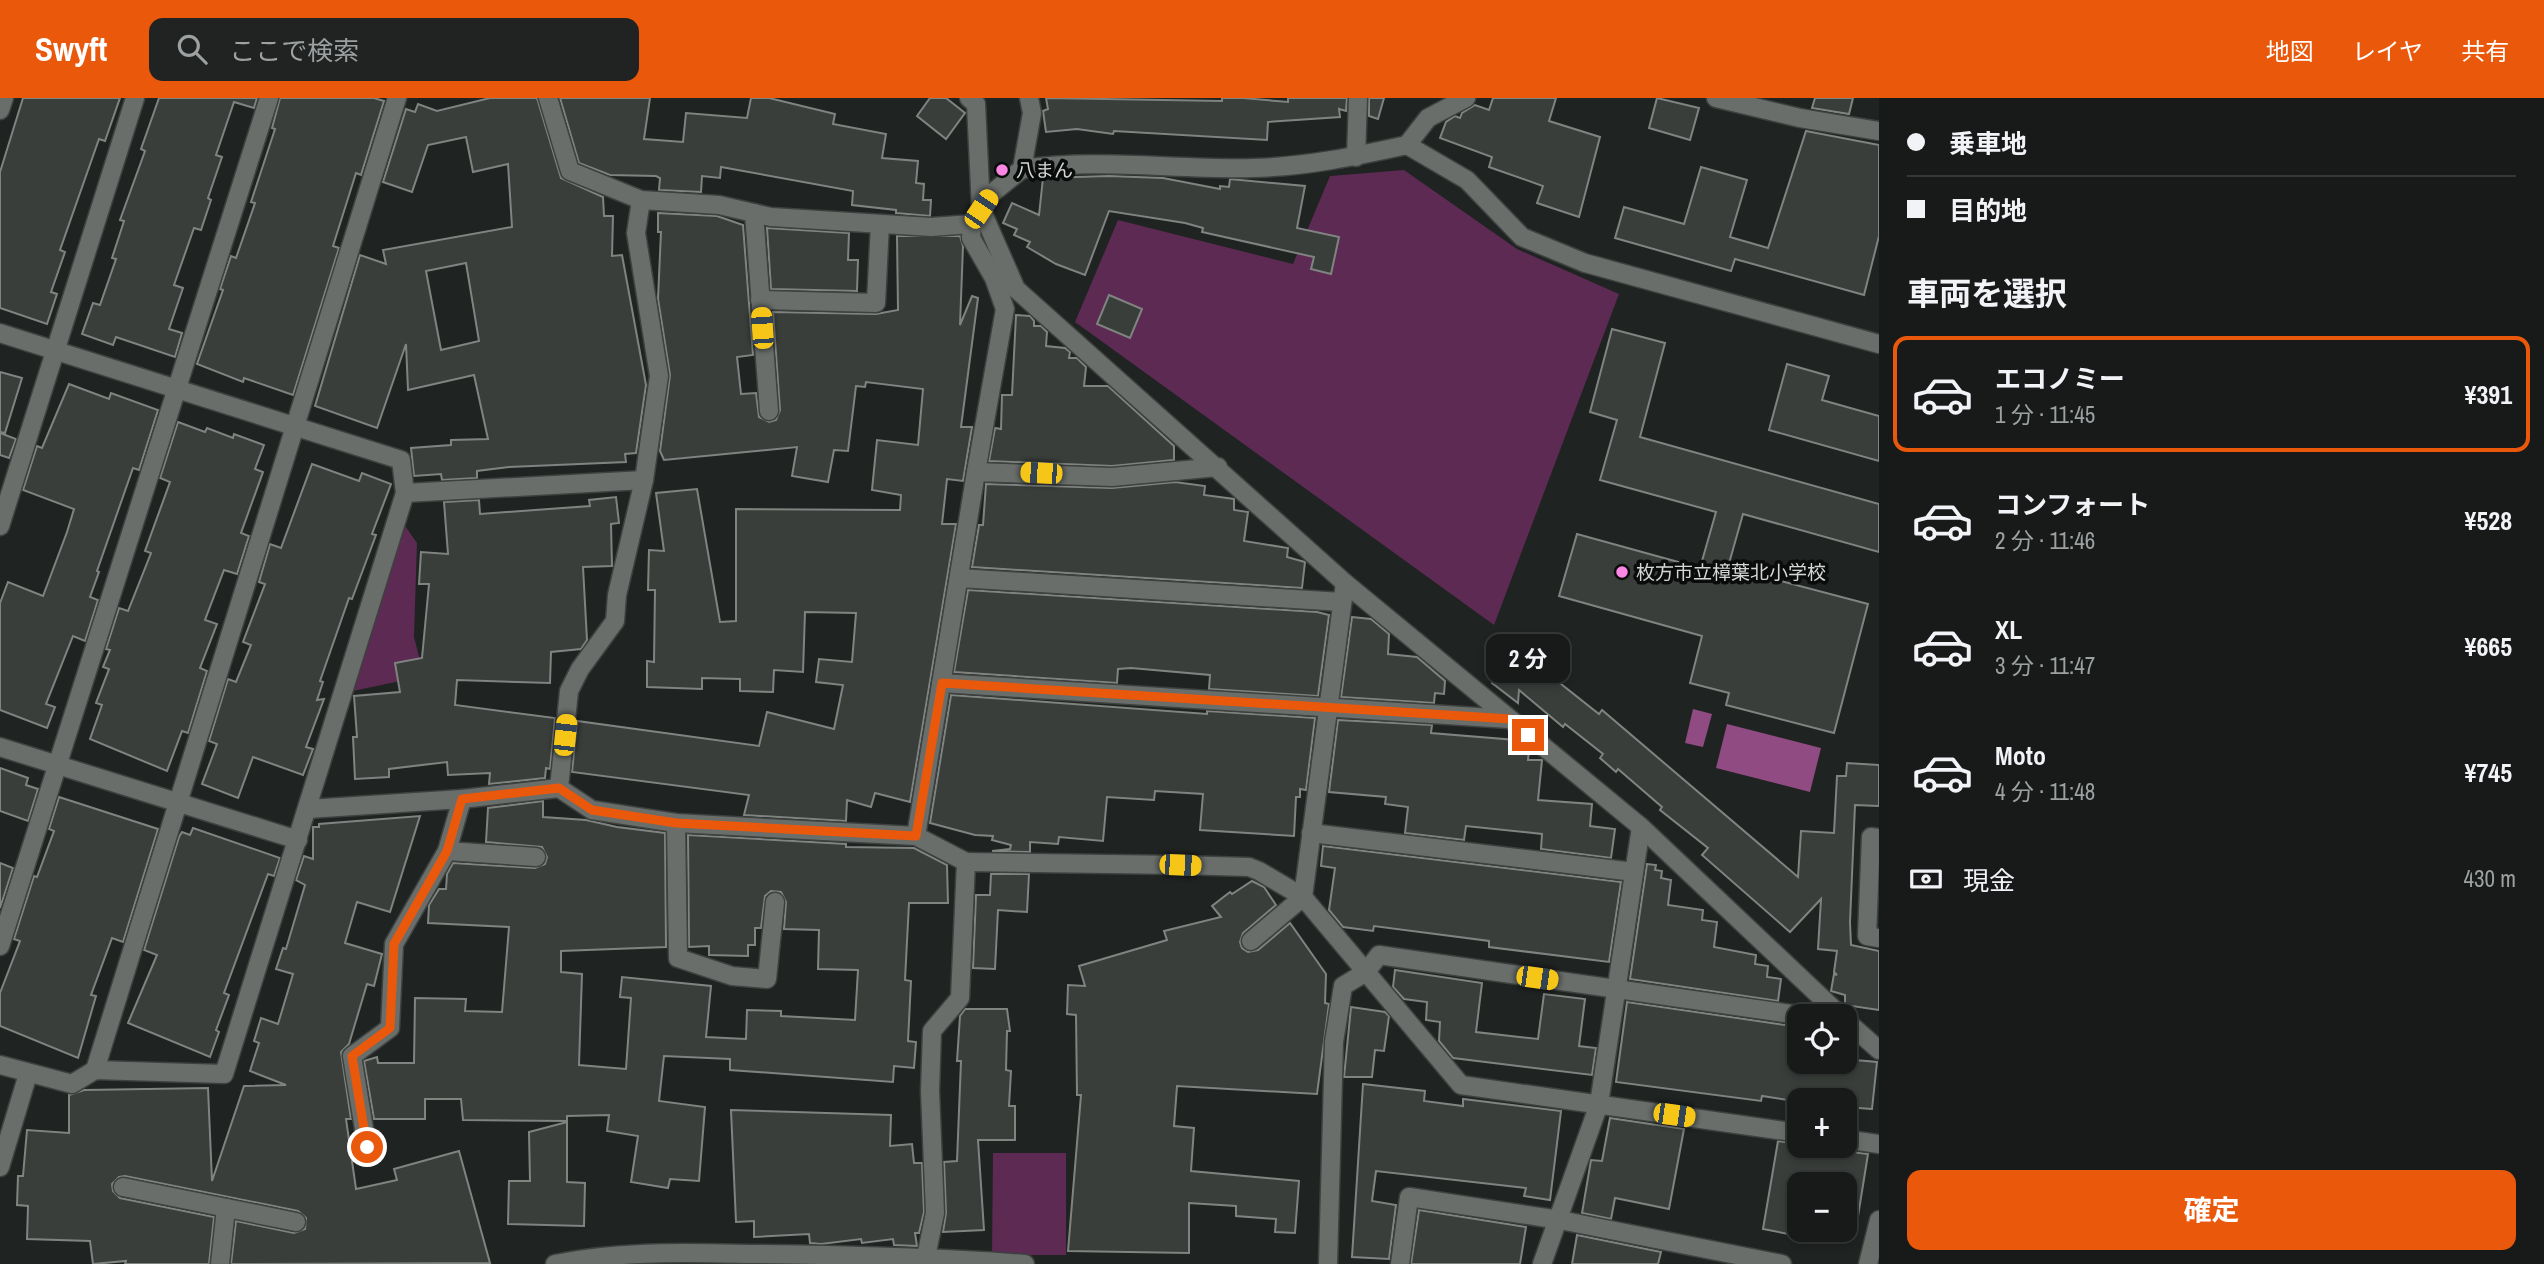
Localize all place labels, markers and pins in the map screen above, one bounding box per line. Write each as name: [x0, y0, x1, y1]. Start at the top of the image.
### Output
place label: 八まん: [1016, 157, 1073, 183]
marker: 八まん: [994, 162, 1010, 178]
place label: 枚方市立樟葉北小学校: [1636, 559, 1826, 585]
marker: 枚方市立樟葉北小学校: [1614, 564, 1630, 580]

